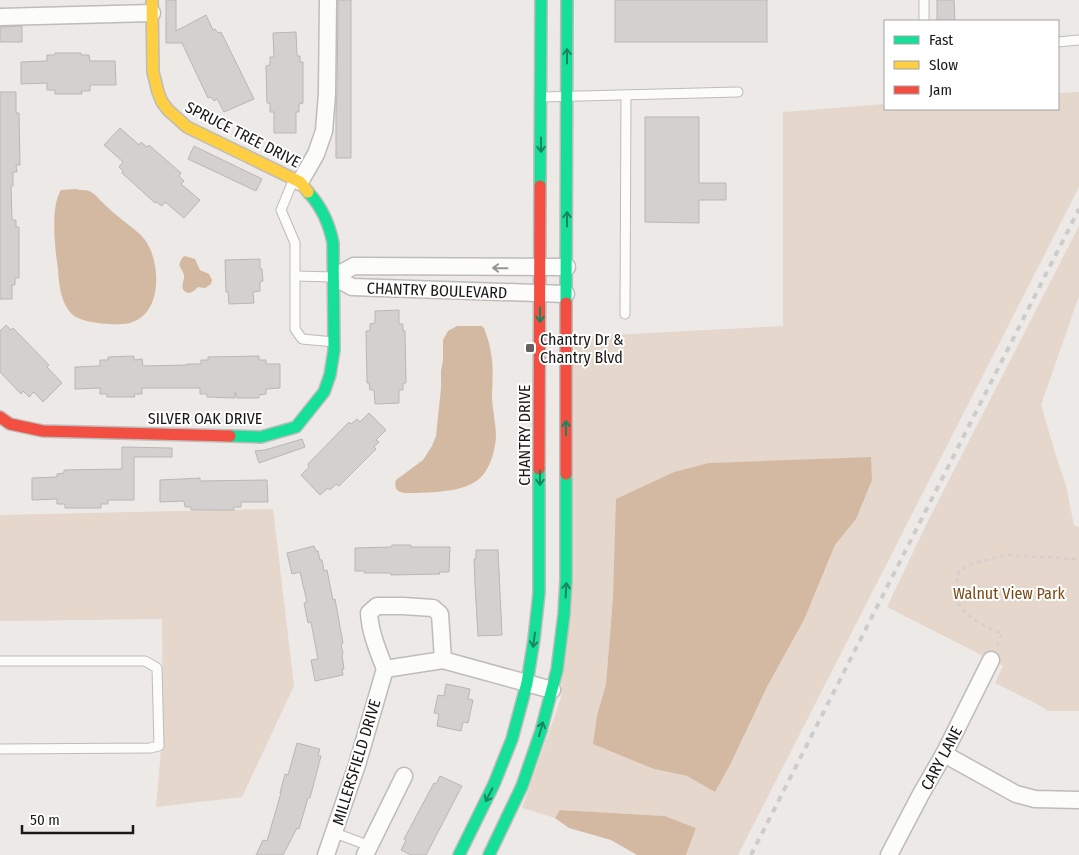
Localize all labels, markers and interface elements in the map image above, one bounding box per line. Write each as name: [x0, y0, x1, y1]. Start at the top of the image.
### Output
legend: [884, 20, 1059, 110]
text: Fast: [929, 31, 953, 49]
one-way arrow: [562, 48, 572, 64]
text: Slow: [929, 56, 958, 74]
text: Jam: [929, 81, 952, 99]
street label: SPRUCE TREE DRIVE: [182, 97, 303, 172]
one-way arrow: [536, 137, 546, 153]
one-way arrow: [562, 211, 572, 227]
one-way arrow: [493, 263, 509, 273]
street label: CHANTRY BOULEVARD: [366, 279, 508, 302]
one-way arrow: [535, 307, 545, 323]
place label: Chantry Dr & Chantry Blvd: [540, 330, 624, 367]
marker: Chantry Dr & Chantry Blvd: [524, 342, 536, 354]
street label: CHANTRY DRIVE: [515, 384, 534, 486]
street label: SILVER OAK DRIVE: [148, 409, 262, 428]
one-way arrow: [561, 420, 571, 436]
one-way arrow: [535, 470, 545, 486]
one-way arrow: [561, 583, 570, 599]
park label: Walnut View Park: [953, 584, 1066, 603]
one-way arrow: [529, 632, 539, 648]
street label: MILLERSFIELD DRIVE: [328, 697, 385, 827]
one-way arrow: [537, 721, 547, 737]
street label: CARY LANE: [917, 723, 966, 793]
one-way arrow: [483, 787, 493, 802]
scale bar: [22, 802, 134, 834]
text: 50 m: [30, 811, 60, 829]

